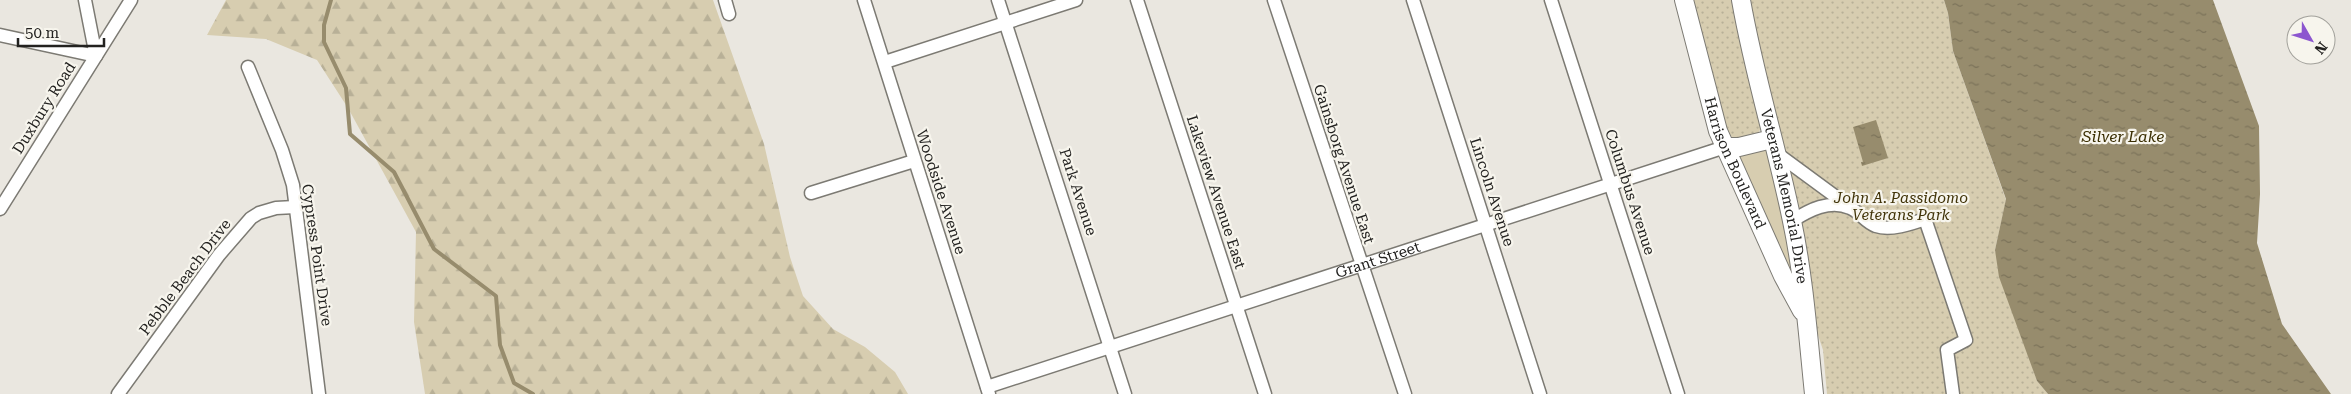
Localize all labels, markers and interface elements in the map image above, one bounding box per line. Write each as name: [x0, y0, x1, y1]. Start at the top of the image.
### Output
scale bar: [18, 15, 104, 47]
north arrow: [2286, 15, 2336, 65]
text: 50 m: [25, 24, 60, 42]
text: N: [2311, 39, 2331, 58]
street label: Duxbury Road: [9, 58, 80, 157]
street label: Gainsborg Avenue East: [1310, 82, 1378, 247]
street label: Harrison Boulevard: [1701, 95, 1770, 232]
street label: Veterans Memorial Drive: [1757, 107, 1811, 285]
street label: Lakeview Avenue East: [1183, 113, 1249, 272]
street label: Woodside Avenue: [912, 127, 970, 257]
street label: Columbus Avenue: [1601, 127, 1659, 257]
water label: Silver Lake: [2081, 127, 2164, 146]
street label: Lincoln Avenue: [1466, 135, 1518, 249]
street label: Park Avenue: [1055, 146, 1101, 238]
street label: Cypress Point Drive: [298, 183, 336, 327]
park label: John A. Passidomo Veterans Park: [1833, 189, 1968, 224]
street label: Pebble Beach Drive: [135, 215, 235, 339]
street label: Grant Street: [1333, 238, 1423, 282]

